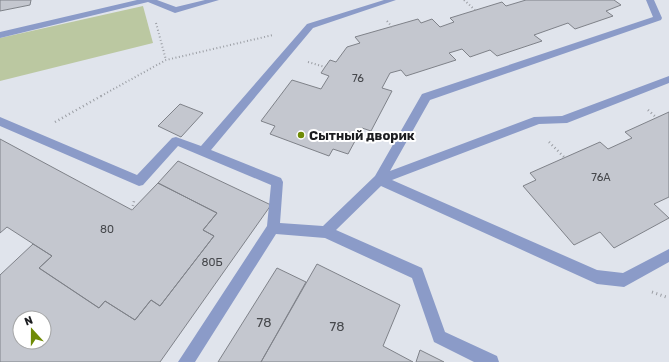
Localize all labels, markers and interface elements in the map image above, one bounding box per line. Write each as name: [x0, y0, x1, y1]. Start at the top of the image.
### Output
house number: 76: [352, 72, 364, 85]
place label: Сытный дворик: [309, 128, 415, 143]
marker: Сытный дворик: [296, 130, 306, 140]
house number: 76А: [591, 171, 611, 184]
house number: 80: [100, 223, 114, 236]
house number: 80Б: [201, 256, 223, 269]
north arrow: [12, 310, 52, 350]
text: N: [23, 314, 35, 329]
house number: 78: [257, 315, 271, 330]
house number: 78: [330, 319, 344, 334]

